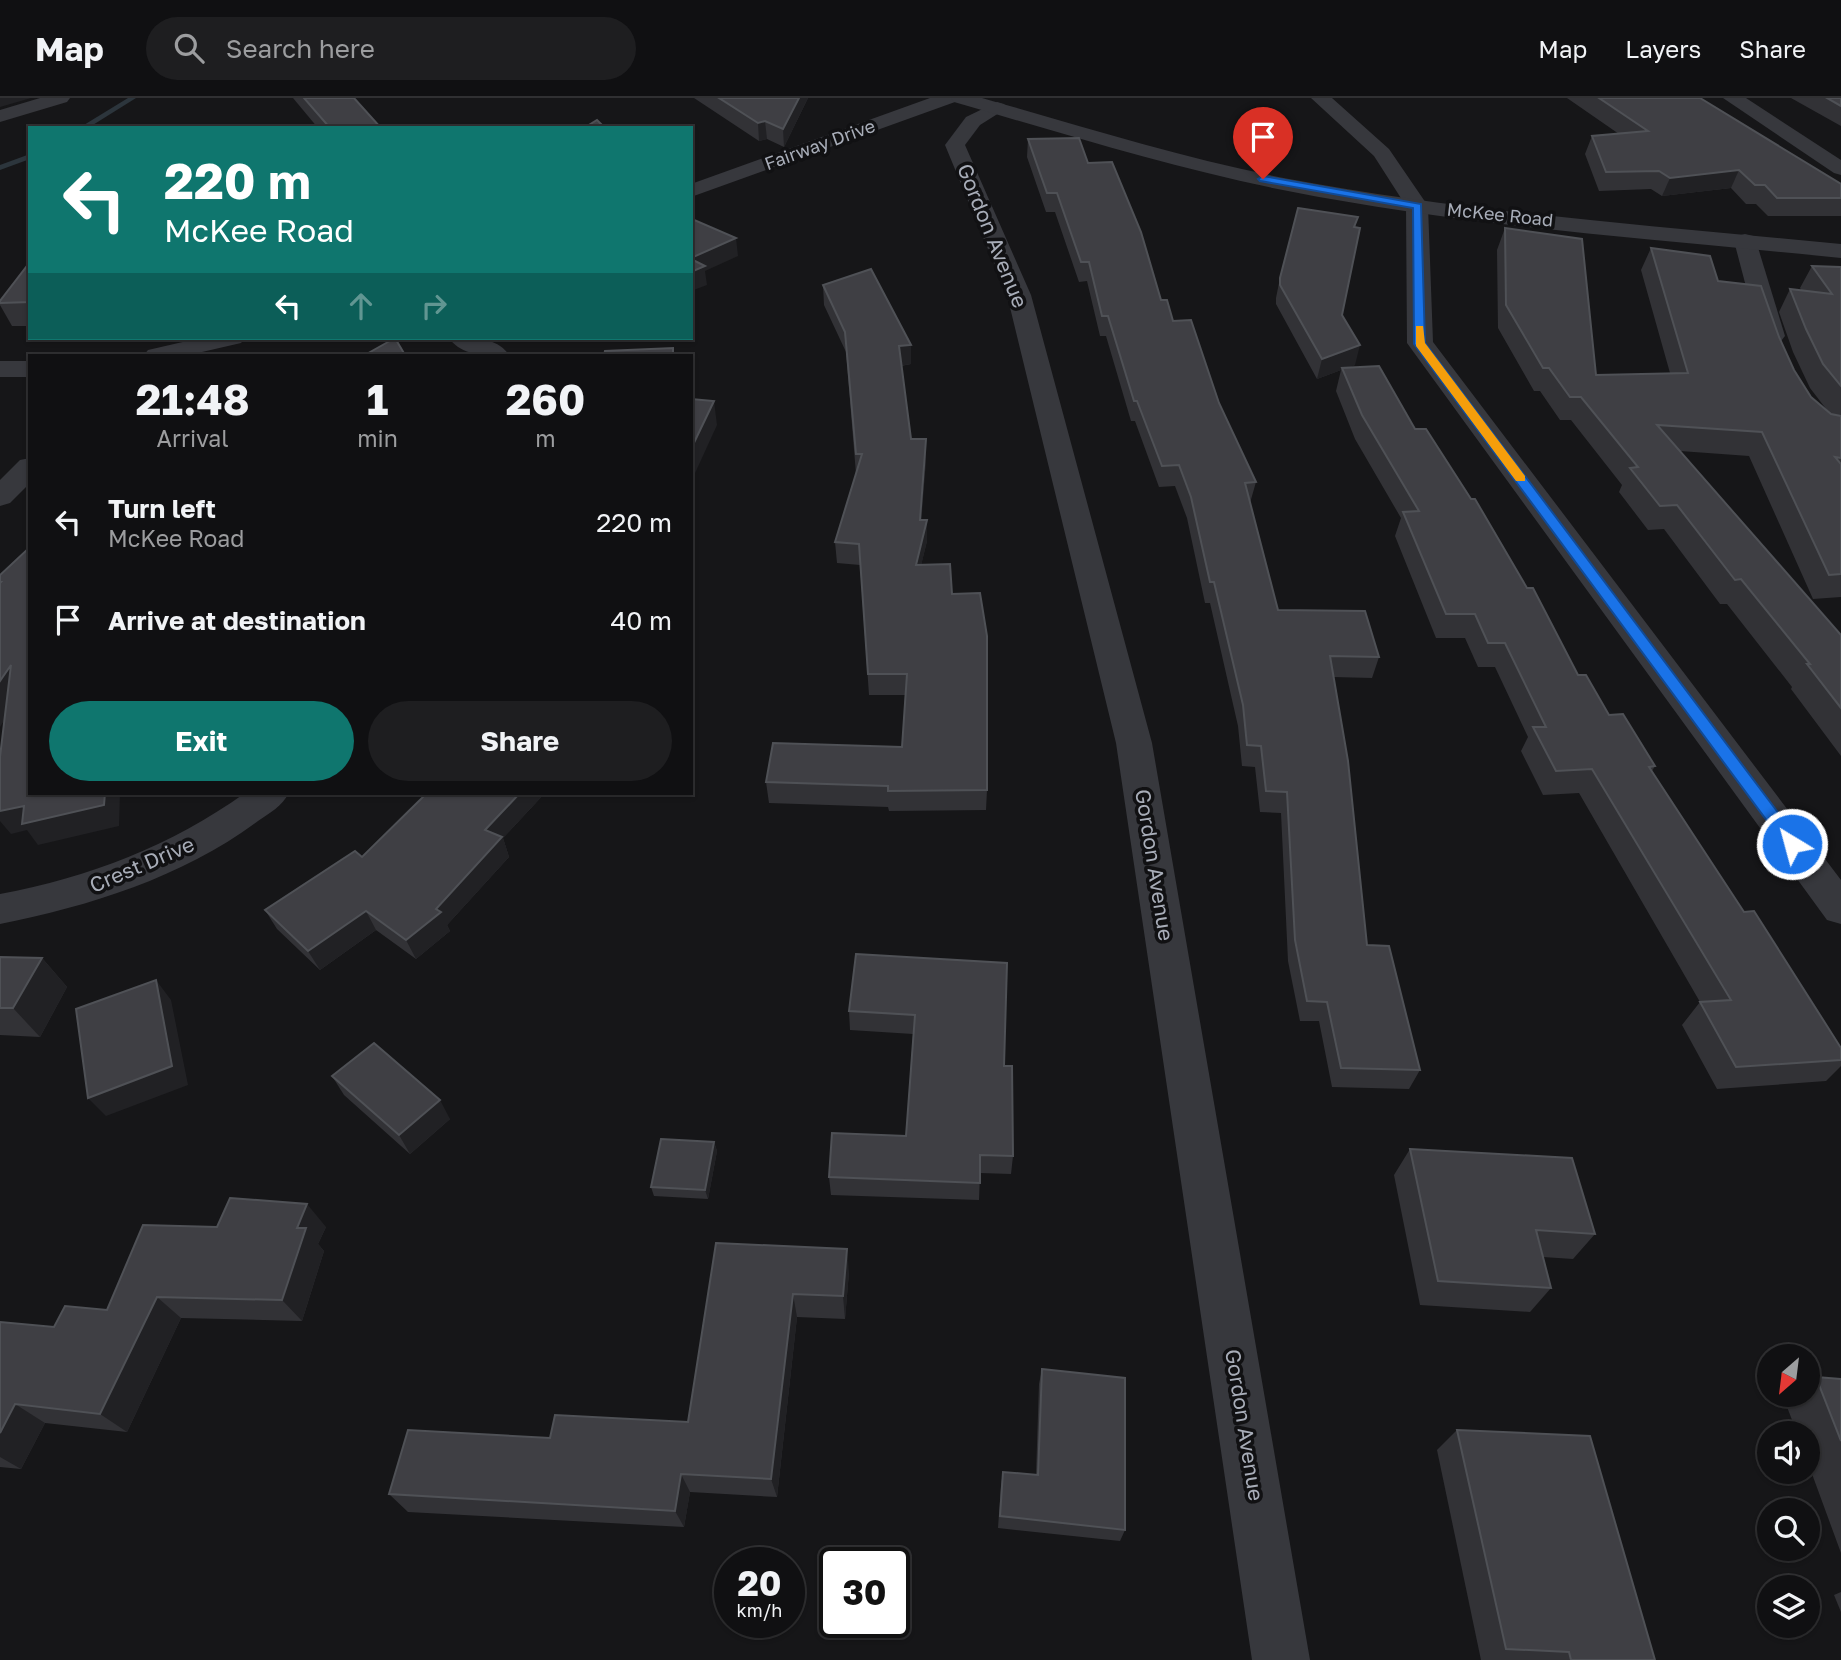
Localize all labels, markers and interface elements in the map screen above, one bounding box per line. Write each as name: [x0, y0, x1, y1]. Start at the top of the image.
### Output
search box: [146, 17, 636, 80]
text: Map: [35, 29, 104, 68]
icon: search: [170, 29, 208, 67]
text: Search here: [226, 33, 375, 64]
text: Map: [1538, 34, 1587, 63]
text: Layers: [1625, 34, 1701, 63]
text: Share: [1739, 34, 1806, 63]
pin: [1233, 107, 1293, 179]
street label: Fairway Drive: [761, 114, 878, 174]
icon: arrive: [1244, 118, 1282, 156]
text: 220 m: [164, 151, 311, 210]
icon: left: [49, 154, 140, 245]
street label: Gordon Avenue: [952, 160, 1034, 312]
street label: McKee Road: [1446, 197, 1554, 231]
text: McKee Road: [164, 211, 354, 249]
icon: left: [269, 287, 307, 325]
icon: ahead: [342, 287, 380, 325]
icon: right: [415, 287, 453, 325]
text: 21:48: [136, 374, 250, 424]
text: 1: [367, 374, 388, 424]
text: 260: [506, 374, 585, 424]
text: Arrival: [157, 424, 229, 452]
text: min: [357, 424, 398, 452]
text: m: [535, 424, 556, 452]
text: Turn left: [108, 493, 216, 524]
icon: left: [49, 503, 87, 541]
text: 220 m: [596, 507, 672, 538]
text: McKee Road: [108, 524, 245, 552]
icon: arrive: [49, 601, 87, 639]
text: Arrive at destination: [108, 605, 366, 636]
text: 40 m: [611, 605, 672, 636]
button: Exit: [49, 701, 354, 781]
button: Share: [368, 701, 672, 781]
street label: Gordon Avenue: [1130, 787, 1180, 943]
position arrow: [1755, 807, 1829, 881]
street label: Crest Drive: [85, 830, 198, 898]
north arrow: [1757, 1344, 1820, 1407]
map controls: [1757, 1344, 1820, 1638]
street label: Gordon Avenue: [1220, 1347, 1270, 1503]
button: sound: [1757, 1421, 1820, 1484]
button: search: [1757, 1498, 1820, 1561]
speed limit sign: 30: [819, 1547, 910, 1638]
text: 20: [737, 1562, 782, 1604]
button: layers: [1757, 1575, 1820, 1638]
text: km/h: [737, 1599, 782, 1621]

